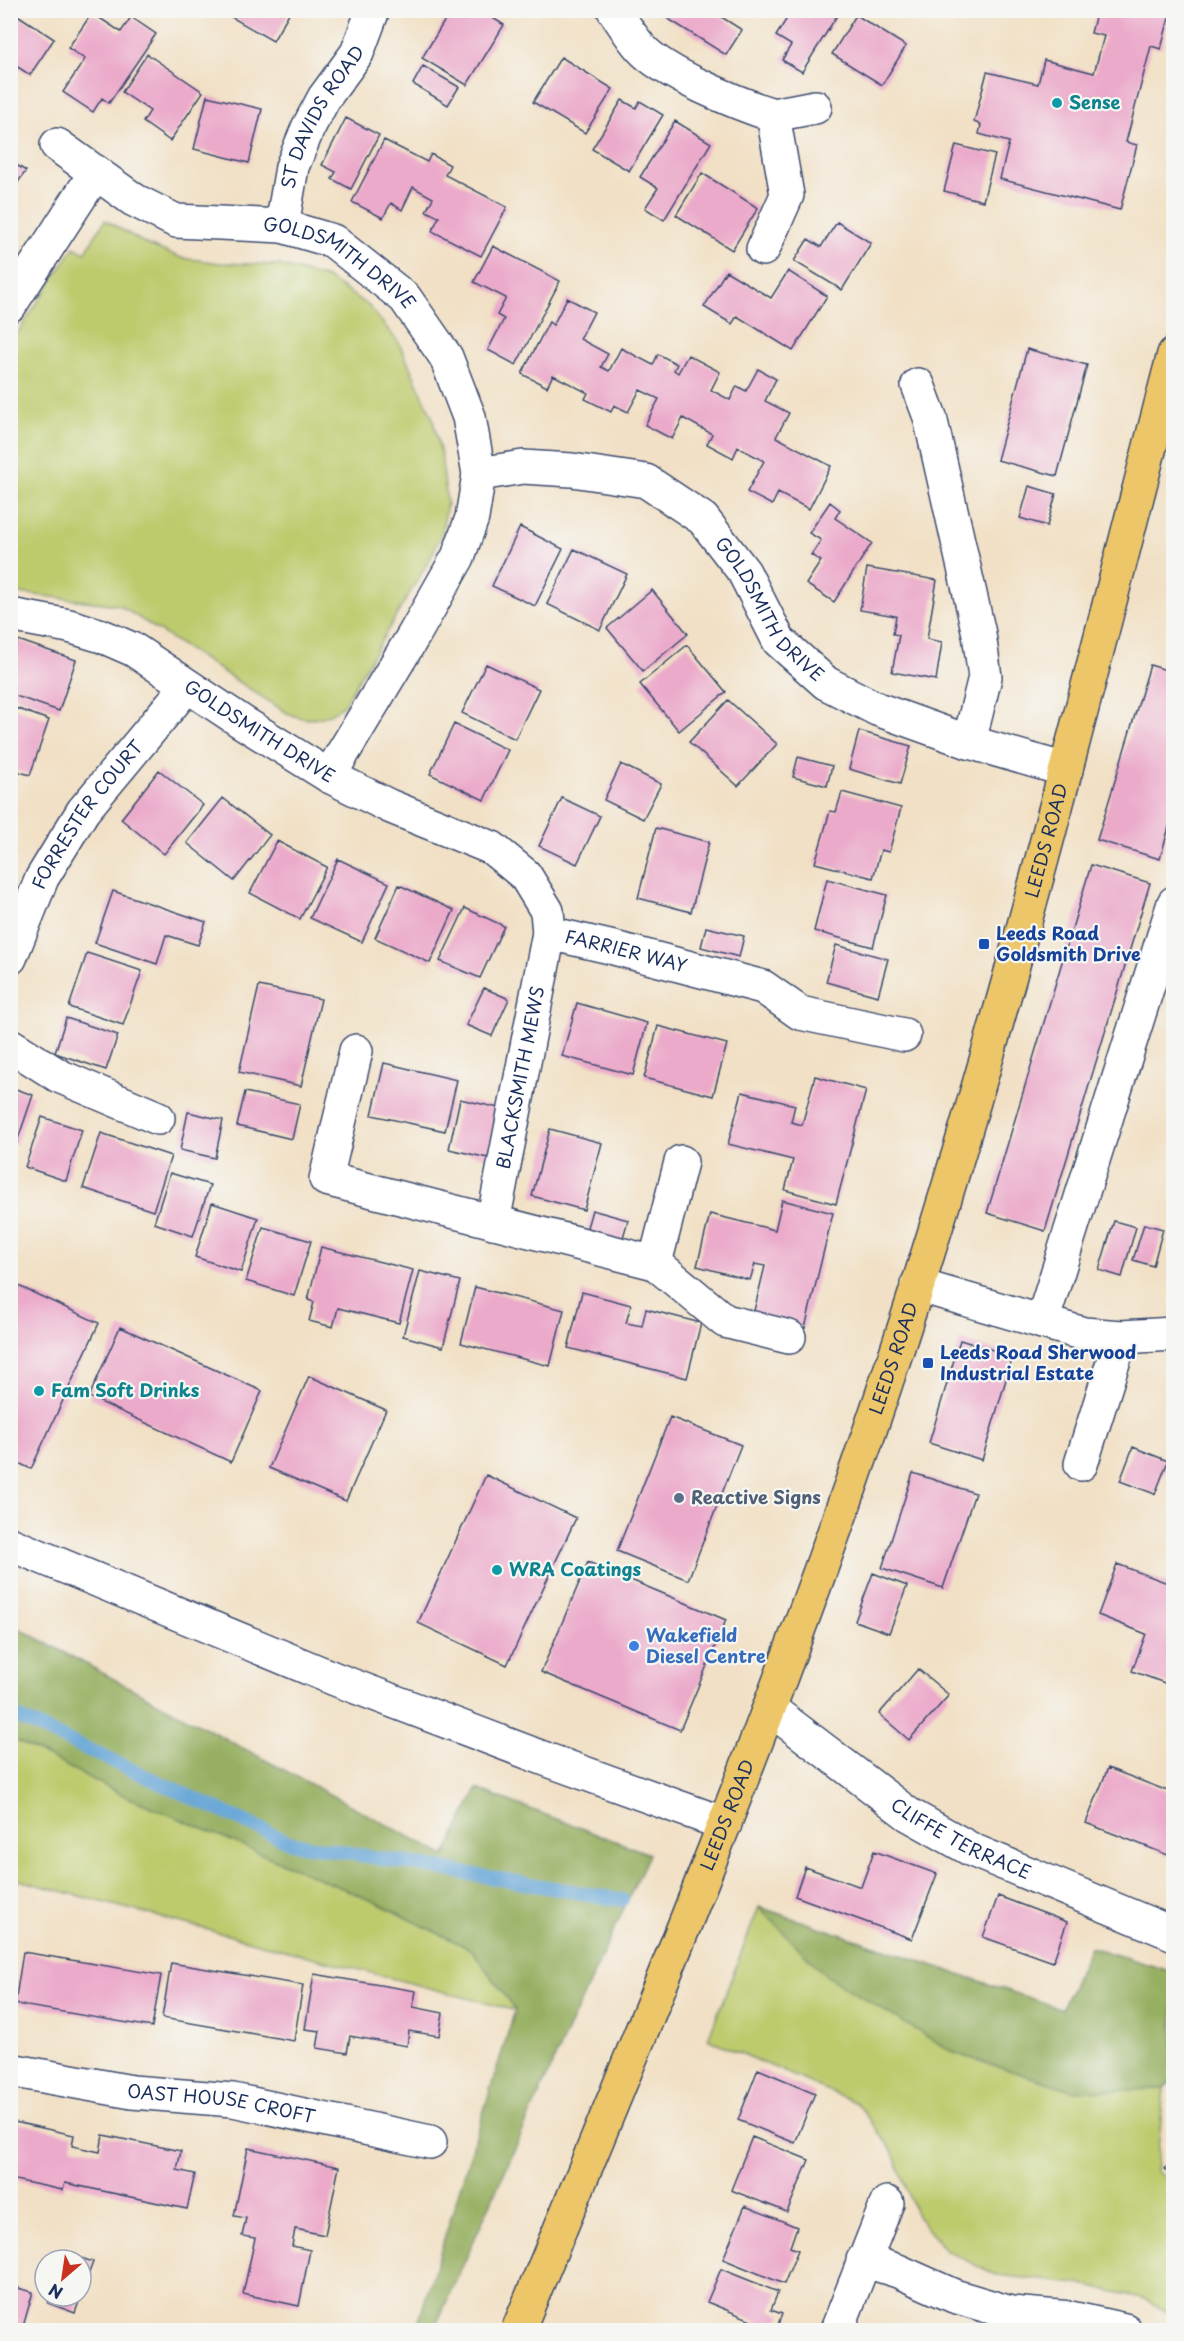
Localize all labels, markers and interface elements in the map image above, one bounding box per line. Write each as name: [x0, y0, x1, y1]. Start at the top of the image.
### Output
street label: ST DAVIDS ROAD: [274, 39, 370, 190]
place label: Sense: [1069, 88, 1121, 115]
marker: Sense: [1050, 96, 1064, 110]
street label: GOLDSMITH DRIVE: [263, 210, 423, 313]
street label: GOLDSMITH DRIVE: [709, 530, 831, 687]
street label: GOLDSMITH DRIVE: [179, 672, 341, 789]
street label: FORRESTER COURT: [24, 733, 149, 893]
street label: LEEDS ROAD: [1017, 780, 1074, 900]
place label: Leeds Road Goldsmith Drive: [996, 919, 1141, 967]
street label: FARRIER WAY: [562, 922, 691, 979]
marker: Leeds Road Goldsmith Drive: [977, 937, 991, 951]
street label: BLACKSMITH MEWS: [489, 984, 550, 1171]
street label: LEEDS ROAD: [861, 1298, 924, 1418]
place label: Leeds Road Sherwood Industrial Estate: [940, 1338, 1136, 1386]
marker: Leeds Road Sherwood Industrial Estate: [921, 1356, 935, 1370]
place label: Fam Soft Drinks: [51, 1376, 200, 1403]
marker: Fam Soft Drinks: [32, 1384, 46, 1398]
place label: Reactive Signs: [691, 1483, 821, 1510]
marker: Reactive Signs: [672, 1491, 686, 1505]
place label: WRA Coatings: [509, 1555, 642, 1582]
marker: WRA Coatings: [490, 1563, 504, 1577]
place label: Wakefield Diesel Centre: [646, 1621, 766, 1669]
marker: Wakefield Diesel Centre: [627, 1639, 641, 1653]
street label: LEEDS ROAD: [692, 1755, 760, 1874]
street label: CLIFFE TERRACE: [886, 1791, 1036, 1885]
street label: OAST HOUSE CROFT: [126, 2077, 319, 2129]
north arrow: [33, 2248, 93, 2308]
text: N: [44, 2278, 67, 2306]

